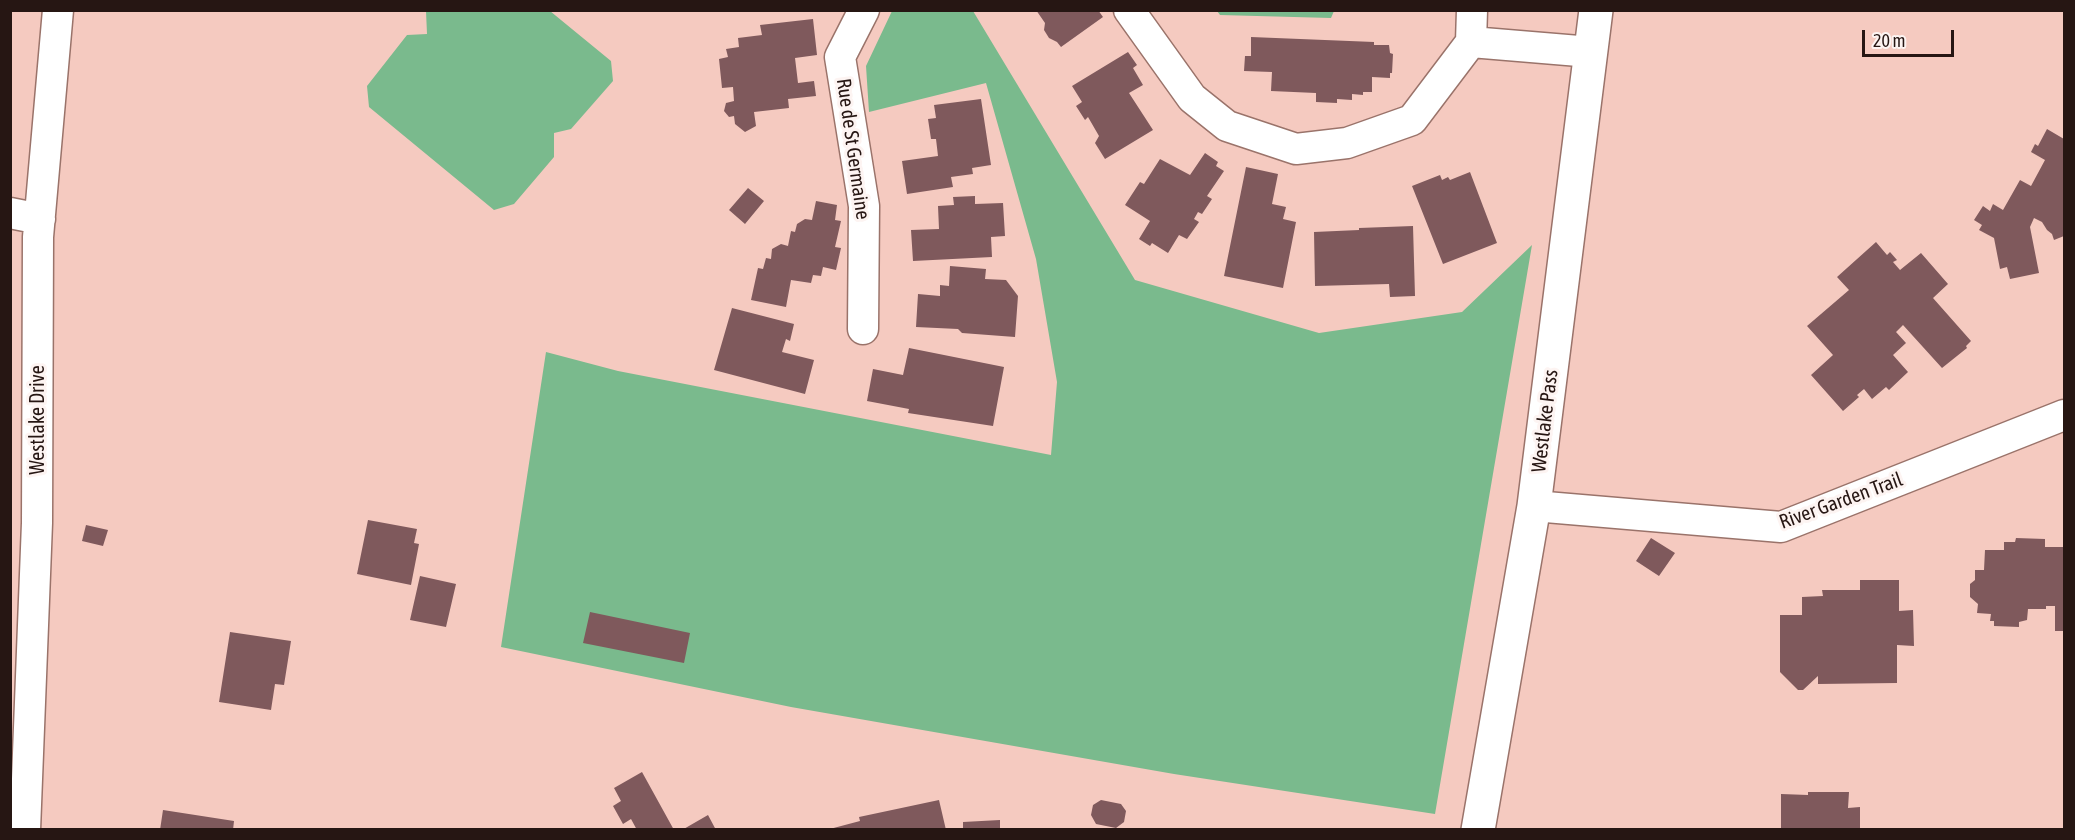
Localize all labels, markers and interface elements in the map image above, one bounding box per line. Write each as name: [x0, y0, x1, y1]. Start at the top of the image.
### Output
scale bar: [1865, 18, 1956, 56]
text: 20 m: [1873, 30, 1905, 51]
street label: Rue de St Germaine: [831, 77, 875, 221]
street label: Westlake Drive: [26, 365, 50, 475]
street label: Westlake Pass: [1527, 368, 1563, 474]
street label: River Garden Trail: [1776, 468, 1906, 534]

